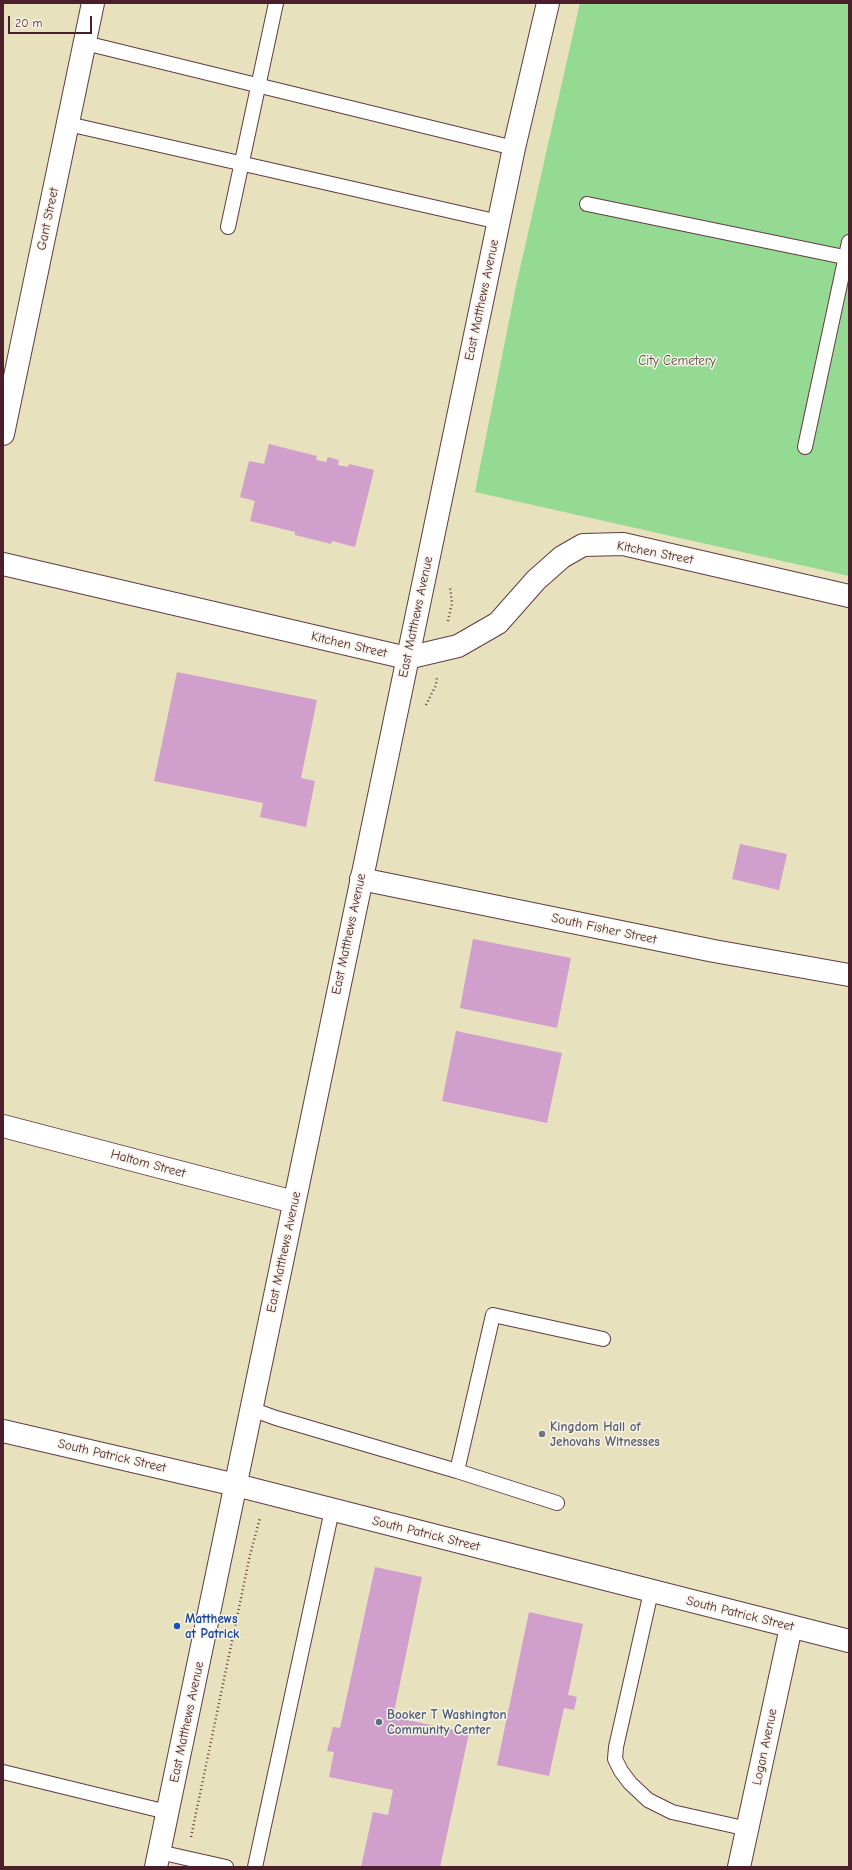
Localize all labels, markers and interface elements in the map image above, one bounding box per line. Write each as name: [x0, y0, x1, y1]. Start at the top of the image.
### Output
scale bar: [10, 8, 94, 34]
text: 20 m: [15, 16, 43, 30]
street label: Gant Street: [34, 186, 62, 252]
street label: East Matthews Avenue: [462, 238, 502, 362]
park label: City Cemetery: [638, 353, 716, 369]
street label: Kitchen Street: [616, 538, 694, 568]
street label: East Matthews Avenue: [396, 555, 436, 679]
street label: Kitchen Street: [310, 629, 388, 661]
street label: East Matthews Avenue: [329, 872, 369, 996]
street label: South Fisher Street: [550, 910, 658, 948]
street label: Haltom Street: [109, 1147, 187, 1181]
street label: East Matthews Avenue: [264, 1190, 304, 1314]
place label: Kingdom Hall of Jehovahs Witnesses: [550, 1419, 660, 1450]
marker: Kingdom Hall of Jehovahs Witnesses: [537, 1429, 547, 1439]
street label: South Patrick Street: [56, 1436, 168, 1476]
street label: South Patrick Street: [371, 1513, 481, 1555]
street label: South Patrick Street: [685, 1593, 795, 1635]
place label: Matthews at Patrick: [185, 1611, 239, 1642]
marker: Matthews at Patrick: [172, 1621, 182, 1631]
street label: East Matthews Avenue: [167, 1660, 207, 1784]
place label: Booker T Washington Community Center: [387, 1707, 507, 1738]
street label: Logan Avenue: [749, 1707, 781, 1787]
marker: Booker T Washington Community Center: [374, 1717, 384, 1727]

